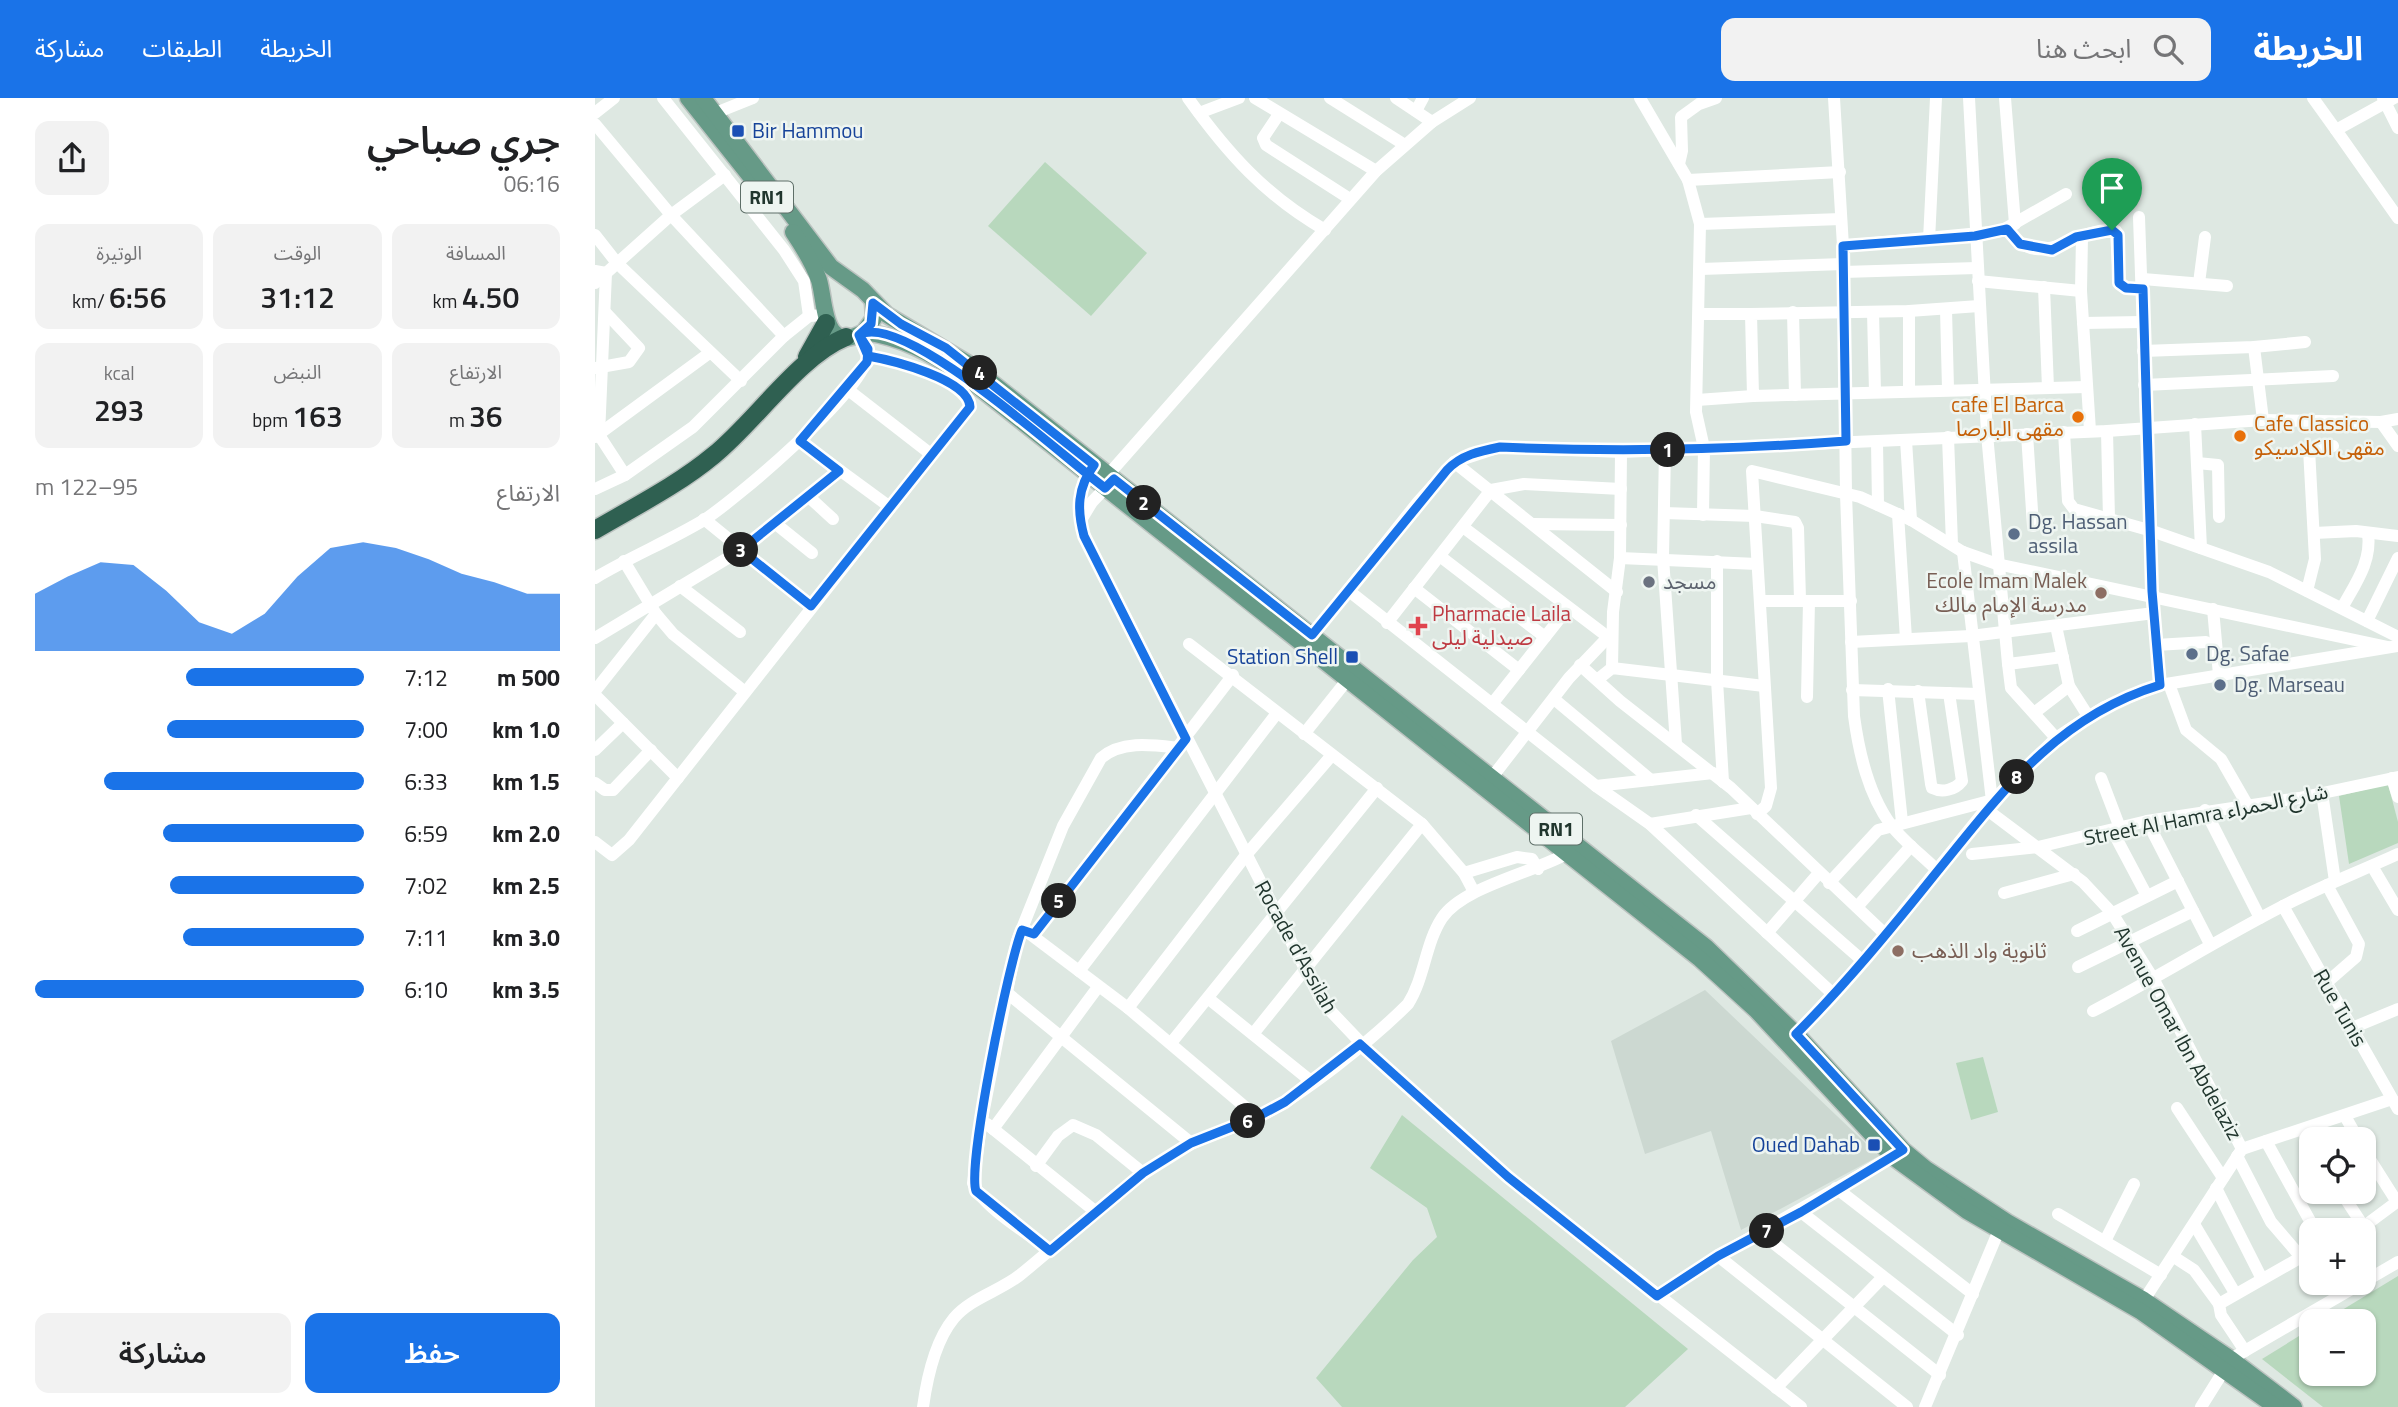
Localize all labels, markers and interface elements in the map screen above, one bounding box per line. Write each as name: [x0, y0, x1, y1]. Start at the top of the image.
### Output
search box: [1721, 18, 2211, 81]
text: الخريطة: [2253, 23, 2363, 73]
text: ابحث هنا: [2036, 29, 2131, 68]
text: مشاركة: [35, 30, 104, 66]
text: الطبقات: [142, 30, 222, 66]
text: الخريطة: [260, 30, 332, 66]
icon: search: [2149, 30, 2187, 68]
text: جري صباحي: [367, 111, 560, 169]
place label: Bir Hammou: [752, 114, 863, 146]
button: share: [35, 121, 109, 195]
marker: Bir Hammou: [730, 123, 746, 139]
pin: [2082, 158, 2142, 230]
text: 06:16: [503, 166, 560, 201]
icon: arrive: [2093, 169, 2131, 207]
road number: RN1: [741, 181, 793, 212]
text: الوتيرة: [96, 238, 142, 267]
text: الوقت: [274, 238, 321, 267]
text: المسافة: [446, 238, 506, 267]
text: 6:56: [109, 274, 166, 320]
text: 31:12: [260, 274, 335, 320]
text: 4.50: [462, 274, 519, 320]
text: /km: [72, 286, 109, 315]
text: km: [432, 286, 462, 315]
pin: 4: [963, 356, 997, 390]
text: النبض: [273, 357, 322, 386]
text: الارتفاع: [450, 357, 502, 386]
text: kcal: [104, 358, 135, 387]
text: 4: [974, 358, 985, 387]
text: 293: [94, 387, 144, 433]
place label: cafe El Barca مقهى البارصا: [1951, 388, 2064, 444]
text: 163: [292, 393, 343, 439]
text: 36: [469, 393, 503, 439]
text: bpm: [252, 405, 292, 434]
text: m: [449, 405, 469, 434]
place label: Cafe Classico مقهى الكلاسيكو: [2254, 407, 2385, 463]
marker: cafe El Barca مقهى البارصا: [2070, 409, 2086, 425]
marker: Cafe Classico مقهى الكلاسيكو: [2232, 428, 2248, 444]
pin: 1: [1651, 432, 1685, 468]
text: 1: [1662, 435, 1673, 464]
text: 95–122 m: [35, 469, 138, 504]
text: الارتفاع: [497, 475, 560, 510]
pin: 2: [1127, 486, 1161, 520]
text: 2: [1138, 488, 1149, 517]
place label: Dg. Hassan assila: [2028, 505, 2128, 561]
marker: Dg. Hassan assila: [2006, 526, 2022, 542]
pin: 3: [723, 532, 759, 568]
text: 3: [735, 535, 746, 564]
place label: Ecole Imam Malek مدرسة الإمام مالك: [1926, 564, 2087, 621]
place label: مسجد: [1663, 565, 1716, 597]
marker: مسجد: [1641, 574, 1657, 590]
marker: Ecole Imam Malek مدرسة الإمام مالك: [2093, 585, 2109, 601]
place label: Pharmacie Laila صيدلية ليلى: [1432, 597, 1572, 653]
marker: Pharmacie Laila صيدلية ليلى: [1410, 618, 1426, 634]
place label: Dg. Safae: [2206, 637, 2289, 669]
place label: Station Shell: [1227, 640, 1338, 672]
marker: Dg. Safae: [2184, 646, 2200, 662]
marker: Station Shell: [1344, 649, 1360, 665]
text: 7:12: [404, 660, 448, 695]
text: 500 m: [497, 660, 560, 695]
place label: Dg. Marseau: [2234, 668, 2345, 700]
marker: Dg. Marseau: [2212, 677, 2228, 693]
text: 7:00: [404, 712, 448, 747]
text: 1.0 km: [492, 712, 560, 747]
pin: 8: [1999, 760, 2035, 794]
text: 8: [2011, 762, 2022, 791]
text: 6:33: [404, 764, 448, 799]
text: 1.5 km: [492, 764, 560, 799]
street label: Street Al Hamra شارع الحمراء: [2081, 775, 2331, 853]
road number: RN1: [1530, 814, 1582, 844]
text: 6:59: [404, 816, 448, 851]
text: 2.0 km: [492, 816, 560, 851]
text: 7:02: [404, 868, 448, 903]
text: 2.5 km: [492, 868, 560, 903]
street label: Rocade d'Assilah: [1247, 874, 1347, 1019]
pin: 5: [1042, 884, 1077, 918]
text: 5: [1053, 886, 1064, 915]
text: 7:11: [404, 920, 448, 955]
text: 3.0 km: [492, 920, 560, 955]
street label: Avenue Omar Ibn Abdelaziz: [2107, 920, 2251, 1145]
place label: ثانوية واد الذهب: [1912, 934, 2047, 966]
marker: ثانوية واد الذهب: [1890, 943, 1906, 959]
street label: Rue Tunis: [2306, 963, 2376, 1052]
text: 6:10: [404, 972, 448, 1007]
text: 3.5 km: [492, 972, 560, 1007]
pin: 6: [1231, 1104, 1265, 1138]
text: 6: [1242, 1106, 1253, 1135]
map controls: [2299, 1127, 2376, 1386]
button: locate: [2299, 1127, 2376, 1204]
place label: Oued Dahab: [1752, 1128, 1860, 1160]
marker: Oued Dahab: [1866, 1137, 1882, 1153]
pin: 7: [1749, 1214, 1785, 1248]
text: 7: [1761, 1216, 1772, 1245]
button: +: [2299, 1218, 2376, 1295]
button: −: [2299, 1309, 2376, 1386]
button: مشاركة: [35, 1313, 291, 1393]
button: حفظ: [305, 1313, 560, 1393]

